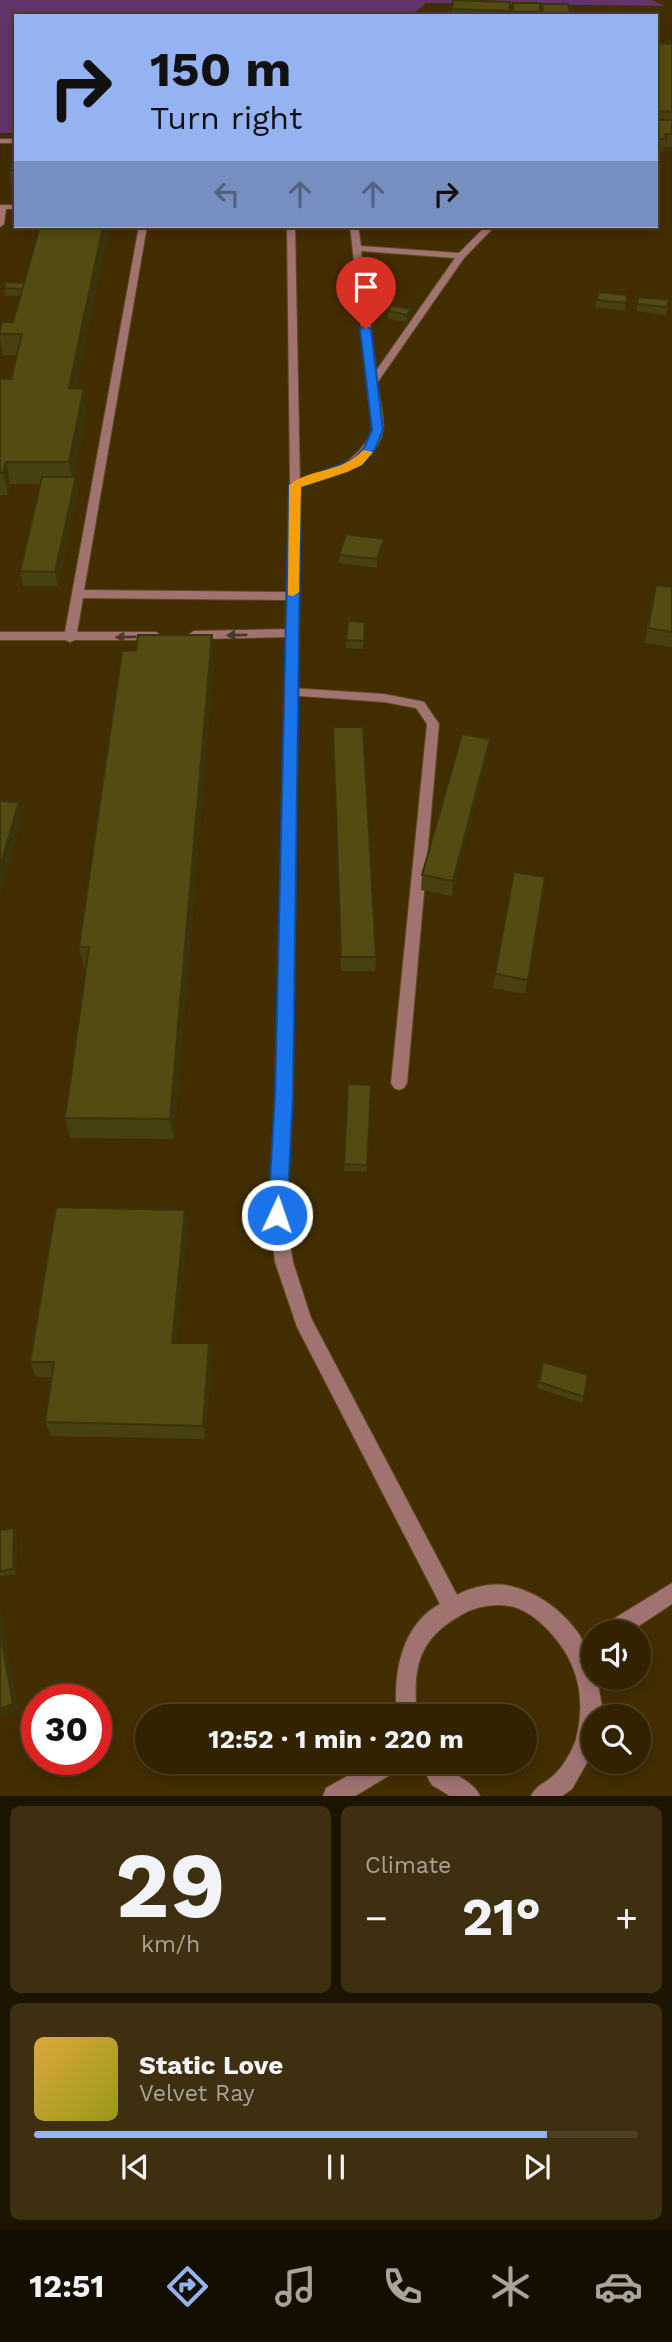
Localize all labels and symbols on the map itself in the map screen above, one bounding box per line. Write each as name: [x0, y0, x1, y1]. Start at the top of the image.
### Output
pin: [336, 257, 396, 329]
one-way arrow: [226, 629, 248, 640]
one-way arrow: [114, 631, 136, 642]
position arrow: [240, 1178, 314, 1252]
speed limit sign: 30: [21, 1684, 112, 1775]

